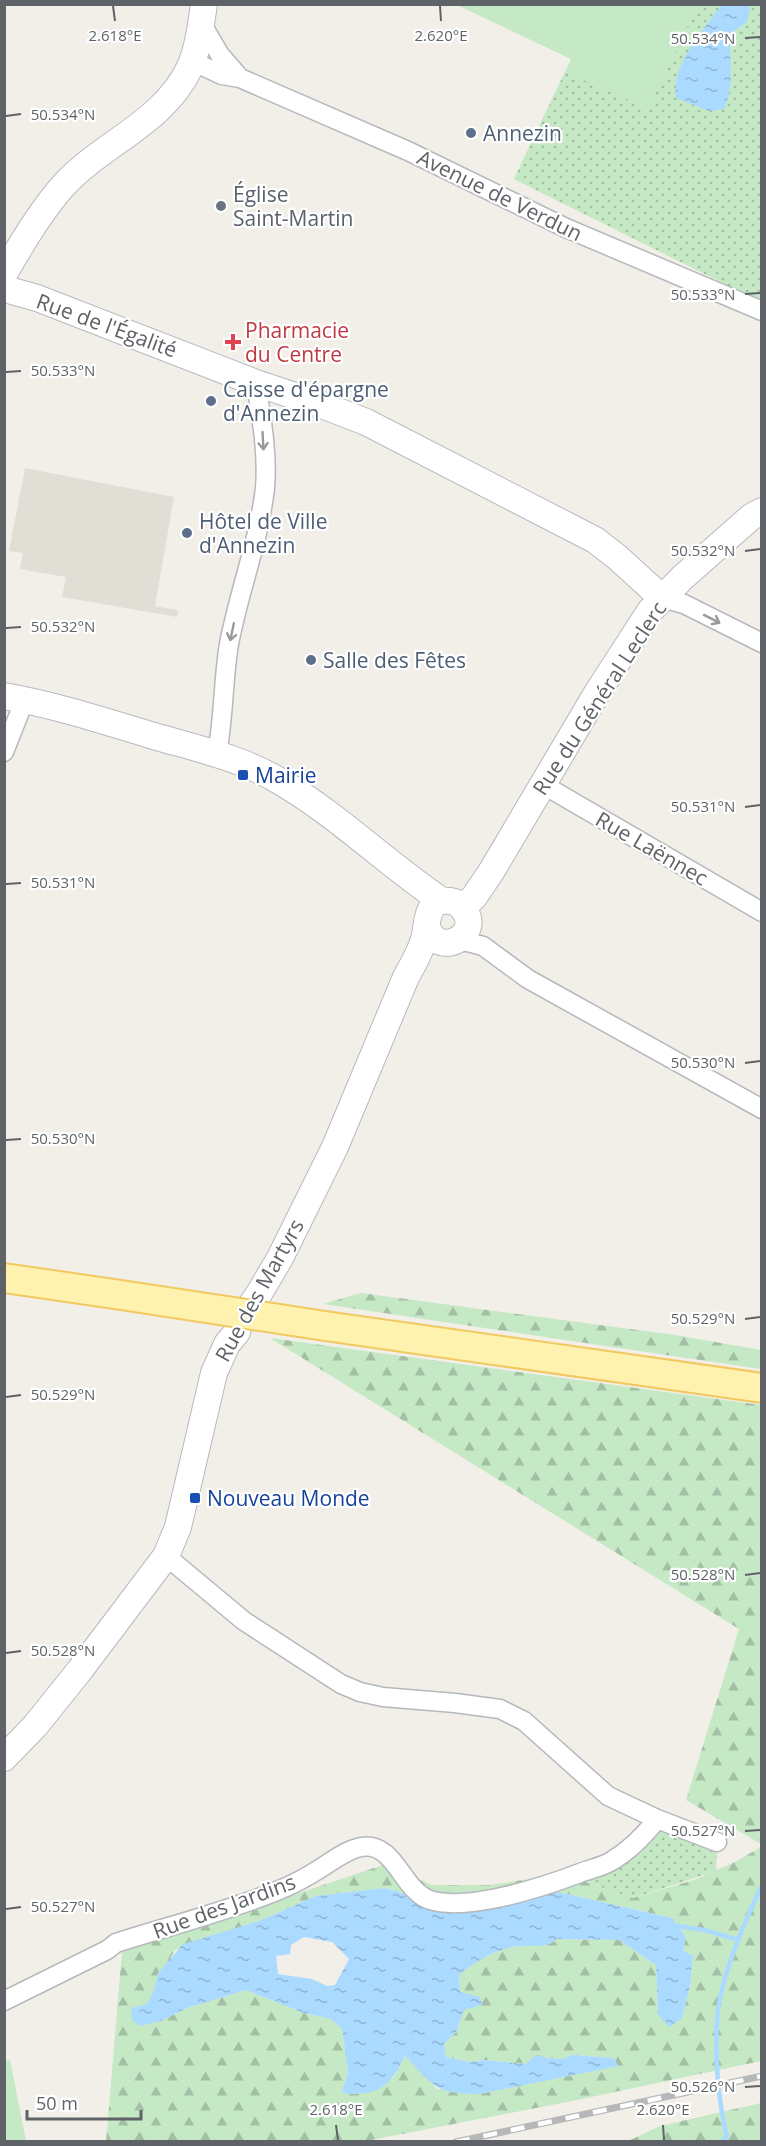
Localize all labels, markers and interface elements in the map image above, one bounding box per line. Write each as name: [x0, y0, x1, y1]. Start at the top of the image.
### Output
text: 2.618°E: [88, 25, 142, 45]
text: 2.620°E: [414, 25, 468, 45]
text: 50.534°N: [671, 28, 735, 48]
text: 50.534°N: [31, 104, 95, 124]
place label: Annezin: [483, 119, 562, 147]
marker: Annezin: [464, 126, 478, 140]
street label: Avenue de Verdun: [413, 143, 587, 247]
place label: Église Saint-Martin: [233, 180, 353, 232]
marker: Église Saint-Martin: [214, 199, 228, 213]
text: 50.533°N: [671, 284, 735, 304]
street label: Rue de l'Égalité: [33, 287, 181, 363]
place label: Pharmacie du Centre: [245, 316, 349, 368]
marker: Pharmacie du Centre: [226, 335, 240, 349]
text: 50.533°N: [31, 360, 95, 380]
place label: Caisse d'épargne d'Annezin: [223, 375, 389, 427]
marker: Caisse d'épargne d'Annezin: [204, 394, 218, 408]
one-way arrow: [258, 430, 269, 450]
place label: Hôtel de Ville d'Annezin: [199, 507, 327, 559]
marker: Hôtel de Ville d'Annezin: [180, 526, 194, 540]
text: 50.532°N: [671, 540, 735, 560]
street label: Rue du Général Leclerc: [526, 596, 672, 800]
one-way arrow: [703, 614, 721, 625]
text: 50.532°N: [31, 616, 95, 636]
one-way arrow: [226, 621, 237, 641]
place label: Salle des Fêtes: [323, 646, 466, 674]
marker: Salle des Fêtes: [304, 653, 318, 667]
place label: Mairie: [255, 761, 317, 789]
marker: Mairie: [236, 768, 250, 782]
text: 50.531°N: [671, 796, 735, 816]
street label: Rue Laënnec: [591, 805, 713, 891]
text: 50.531°N: [31, 872, 95, 892]
text: 50.530°N: [671, 1052, 735, 1072]
text: 50.530°N: [31, 1128, 95, 1148]
street label: Rue des Martyrs: [208, 1214, 310, 1366]
text: 50.529°N: [671, 1308, 735, 1328]
text: 50.529°N: [31, 1384, 95, 1404]
place label: Nouveau Monde: [207, 1484, 370, 1512]
marker: Nouveau Monde: [188, 1491, 202, 1505]
text: 50.528°N: [671, 1564, 735, 1584]
text: 50.528°N: [31, 1640, 95, 1660]
text: 50.527°N: [671, 1820, 735, 1840]
street label: Rue des Jardins: [149, 1867, 299, 1945]
text: 50.527°N: [31, 1896, 95, 1916]
text: 50.526°N: [671, 2076, 735, 2096]
scale bar: [27, 2083, 141, 2121]
text: 50 m: [36, 2091, 78, 2115]
text: 2.618°E: [309, 2099, 363, 2119]
text: 2.620°E: [636, 2099, 690, 2119]

